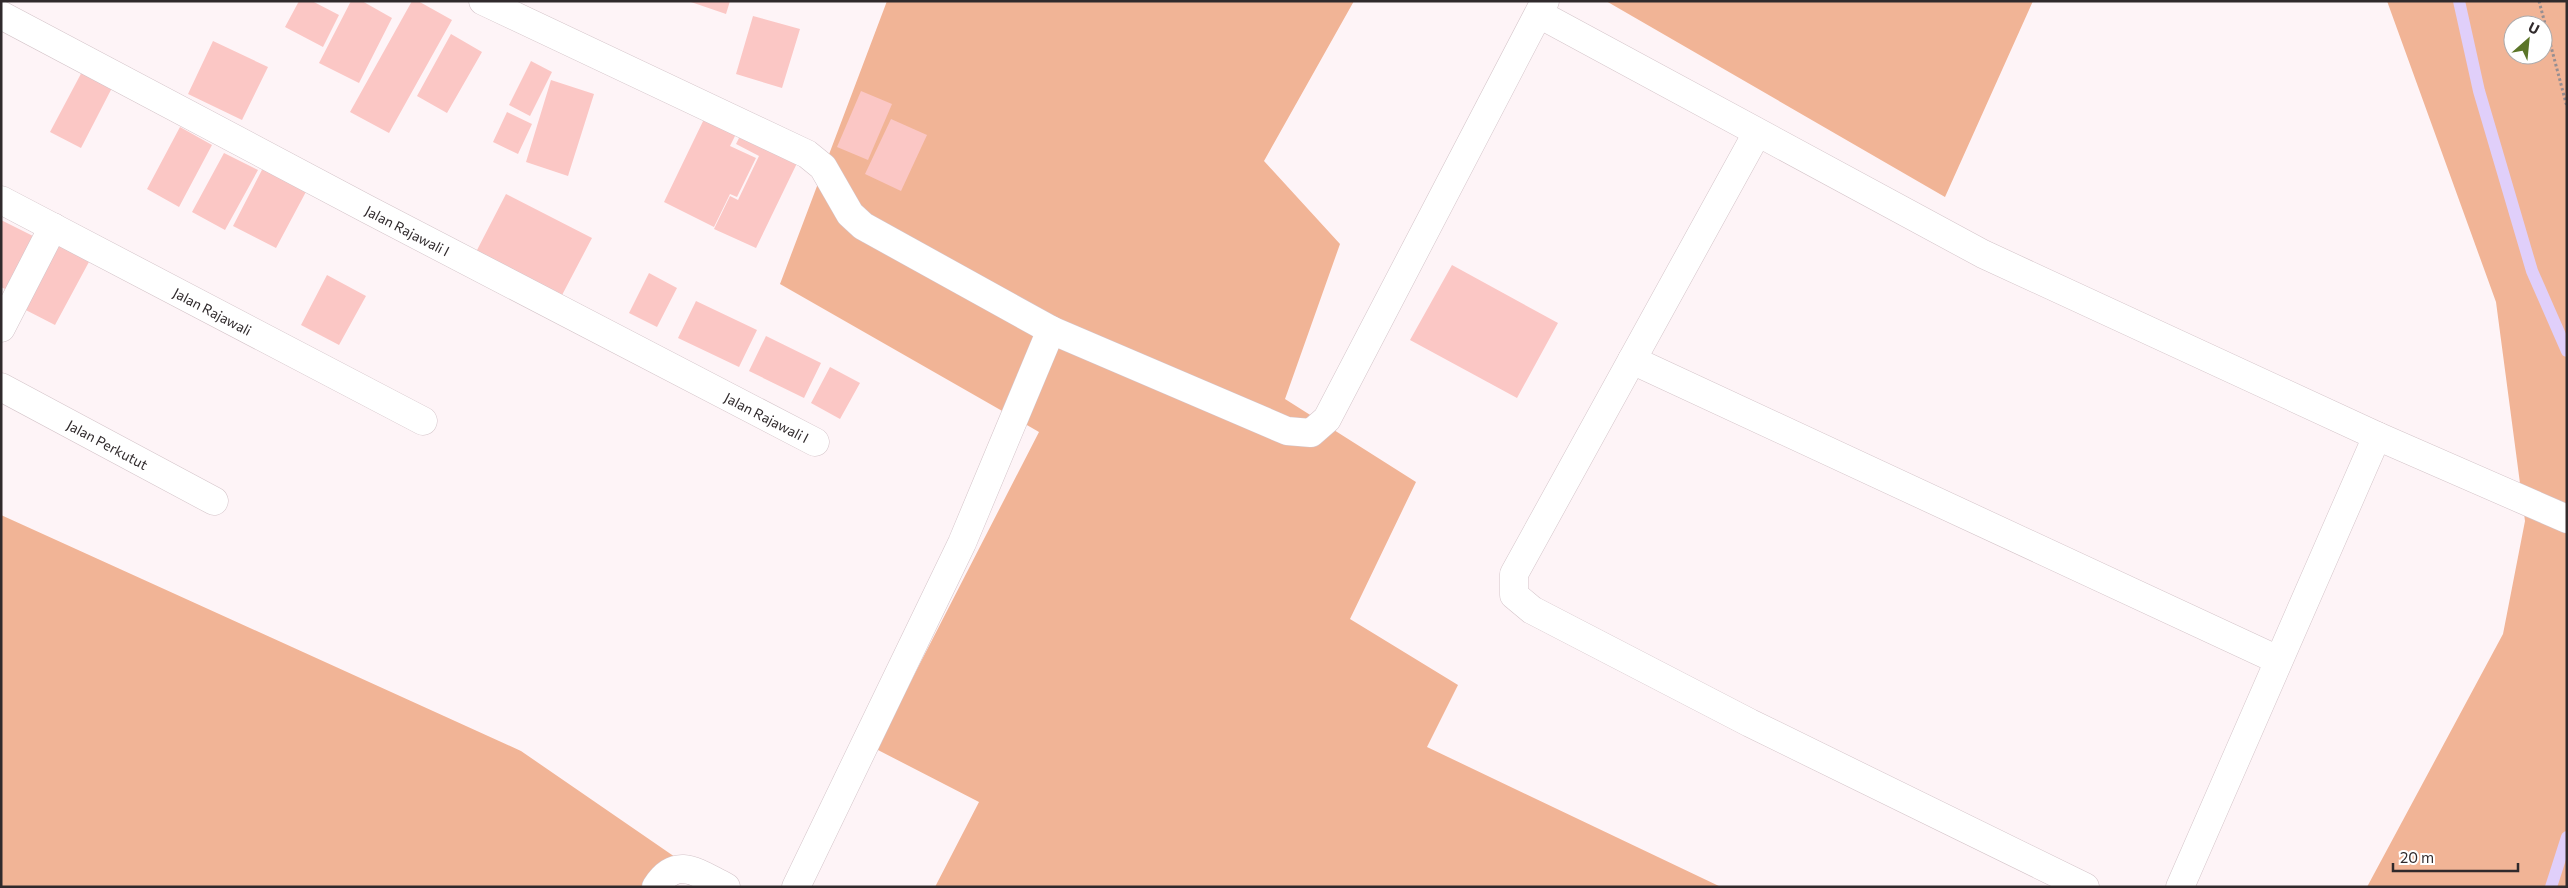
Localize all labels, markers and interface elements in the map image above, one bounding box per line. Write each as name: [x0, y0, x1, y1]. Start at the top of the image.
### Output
north arrow: [2503, 15, 2553, 65]
text: U: [2526, 18, 2543, 38]
street label: Jalan Rajawali I: [363, 201, 453, 259]
street label: Jalan Rajawali: [171, 283, 255, 338]
street label: Jalan Rajawali I: [722, 388, 812, 446]
street label: Jalan Perkutut: [64, 416, 151, 473]
scale bar: [2393, 840, 2518, 872]
text: 20 m: [2400, 848, 2434, 866]

